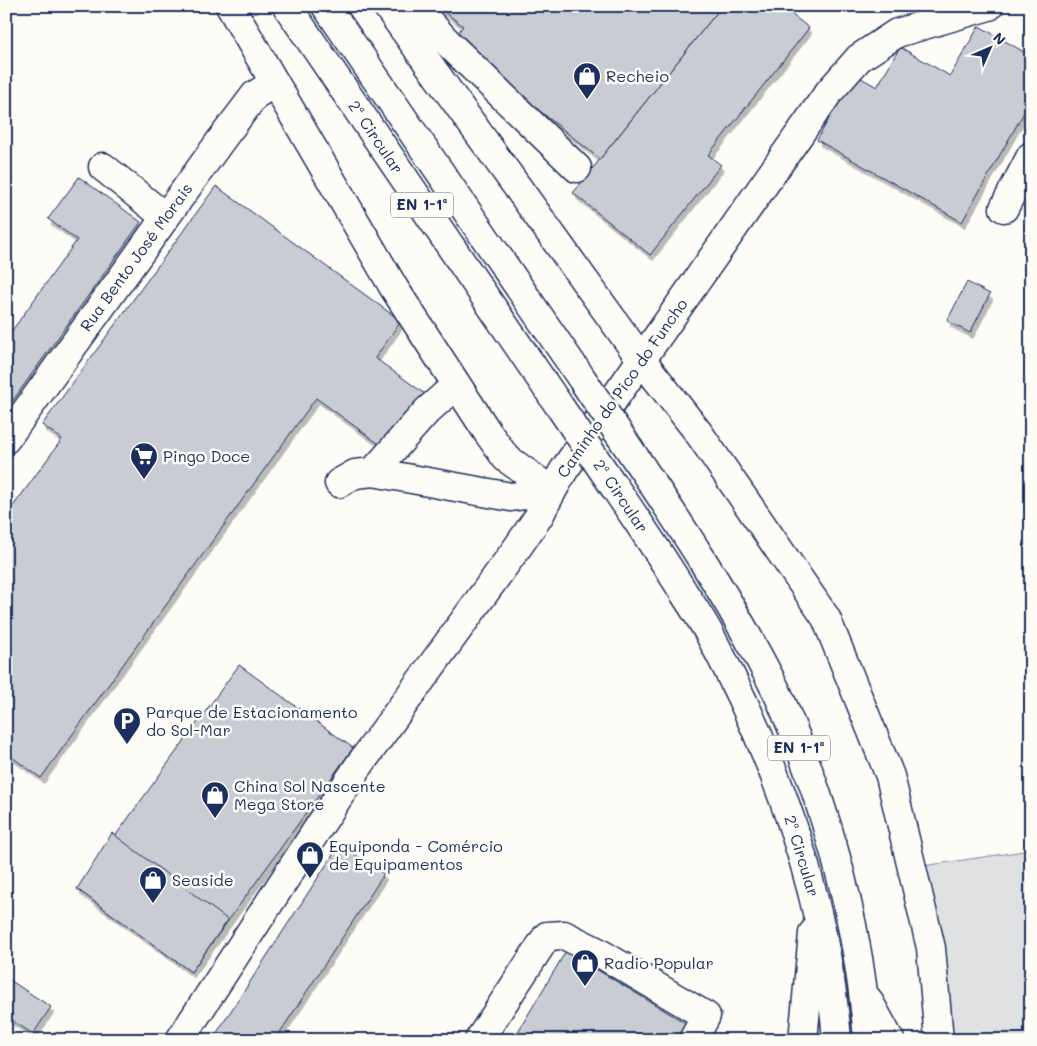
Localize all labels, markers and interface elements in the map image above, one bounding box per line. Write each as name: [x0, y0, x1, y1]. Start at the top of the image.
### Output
north arrow: [964, 22, 1014, 72]
text: N: [989, 28, 1010, 49]
shop icon: Recheio: [572, 61, 602, 100]
place label: Recheio: [606, 65, 669, 86]
street label: 2ª Circular: [344, 96, 409, 178]
street label: Rua Bento José Morais: [75, 178, 197, 335]
road number: EN 1-1ª: [391, 192, 453, 218]
street label: Caminho do Pico do Funcho: [552, 294, 692, 481]
supermarket icon: Pingo Doce: [129, 441, 159, 480]
place label: Pingo Doce: [163, 445, 250, 466]
street label: 2ª Circular: [589, 455, 654, 537]
place label: Parque de Estacionamento do Sol-Mar: [146, 701, 358, 740]
parking icon: Parque de Estacionamento do Sol-Mar: [112, 706, 142, 745]
road number: EN 1-1ª: [768, 736, 830, 760]
place label: China Sol Nascente Mega Store: [234, 775, 386, 814]
shop icon: China Sol Nascente Mega Store: [200, 780, 230, 819]
street label: 2ª Circular: [780, 812, 825, 899]
place label: Equiponda - Comércio de Equipamentos: [329, 835, 503, 874]
shop icon: Equiponda - Comércio de Equipamentos: [295, 840, 325, 879]
shop icon: Seaside: [138, 865, 168, 904]
place label: Seaside: [172, 869, 234, 890]
shop icon: Radio Popular: [570, 948, 600, 987]
place label: Radio Popular: [604, 952, 714, 973]

